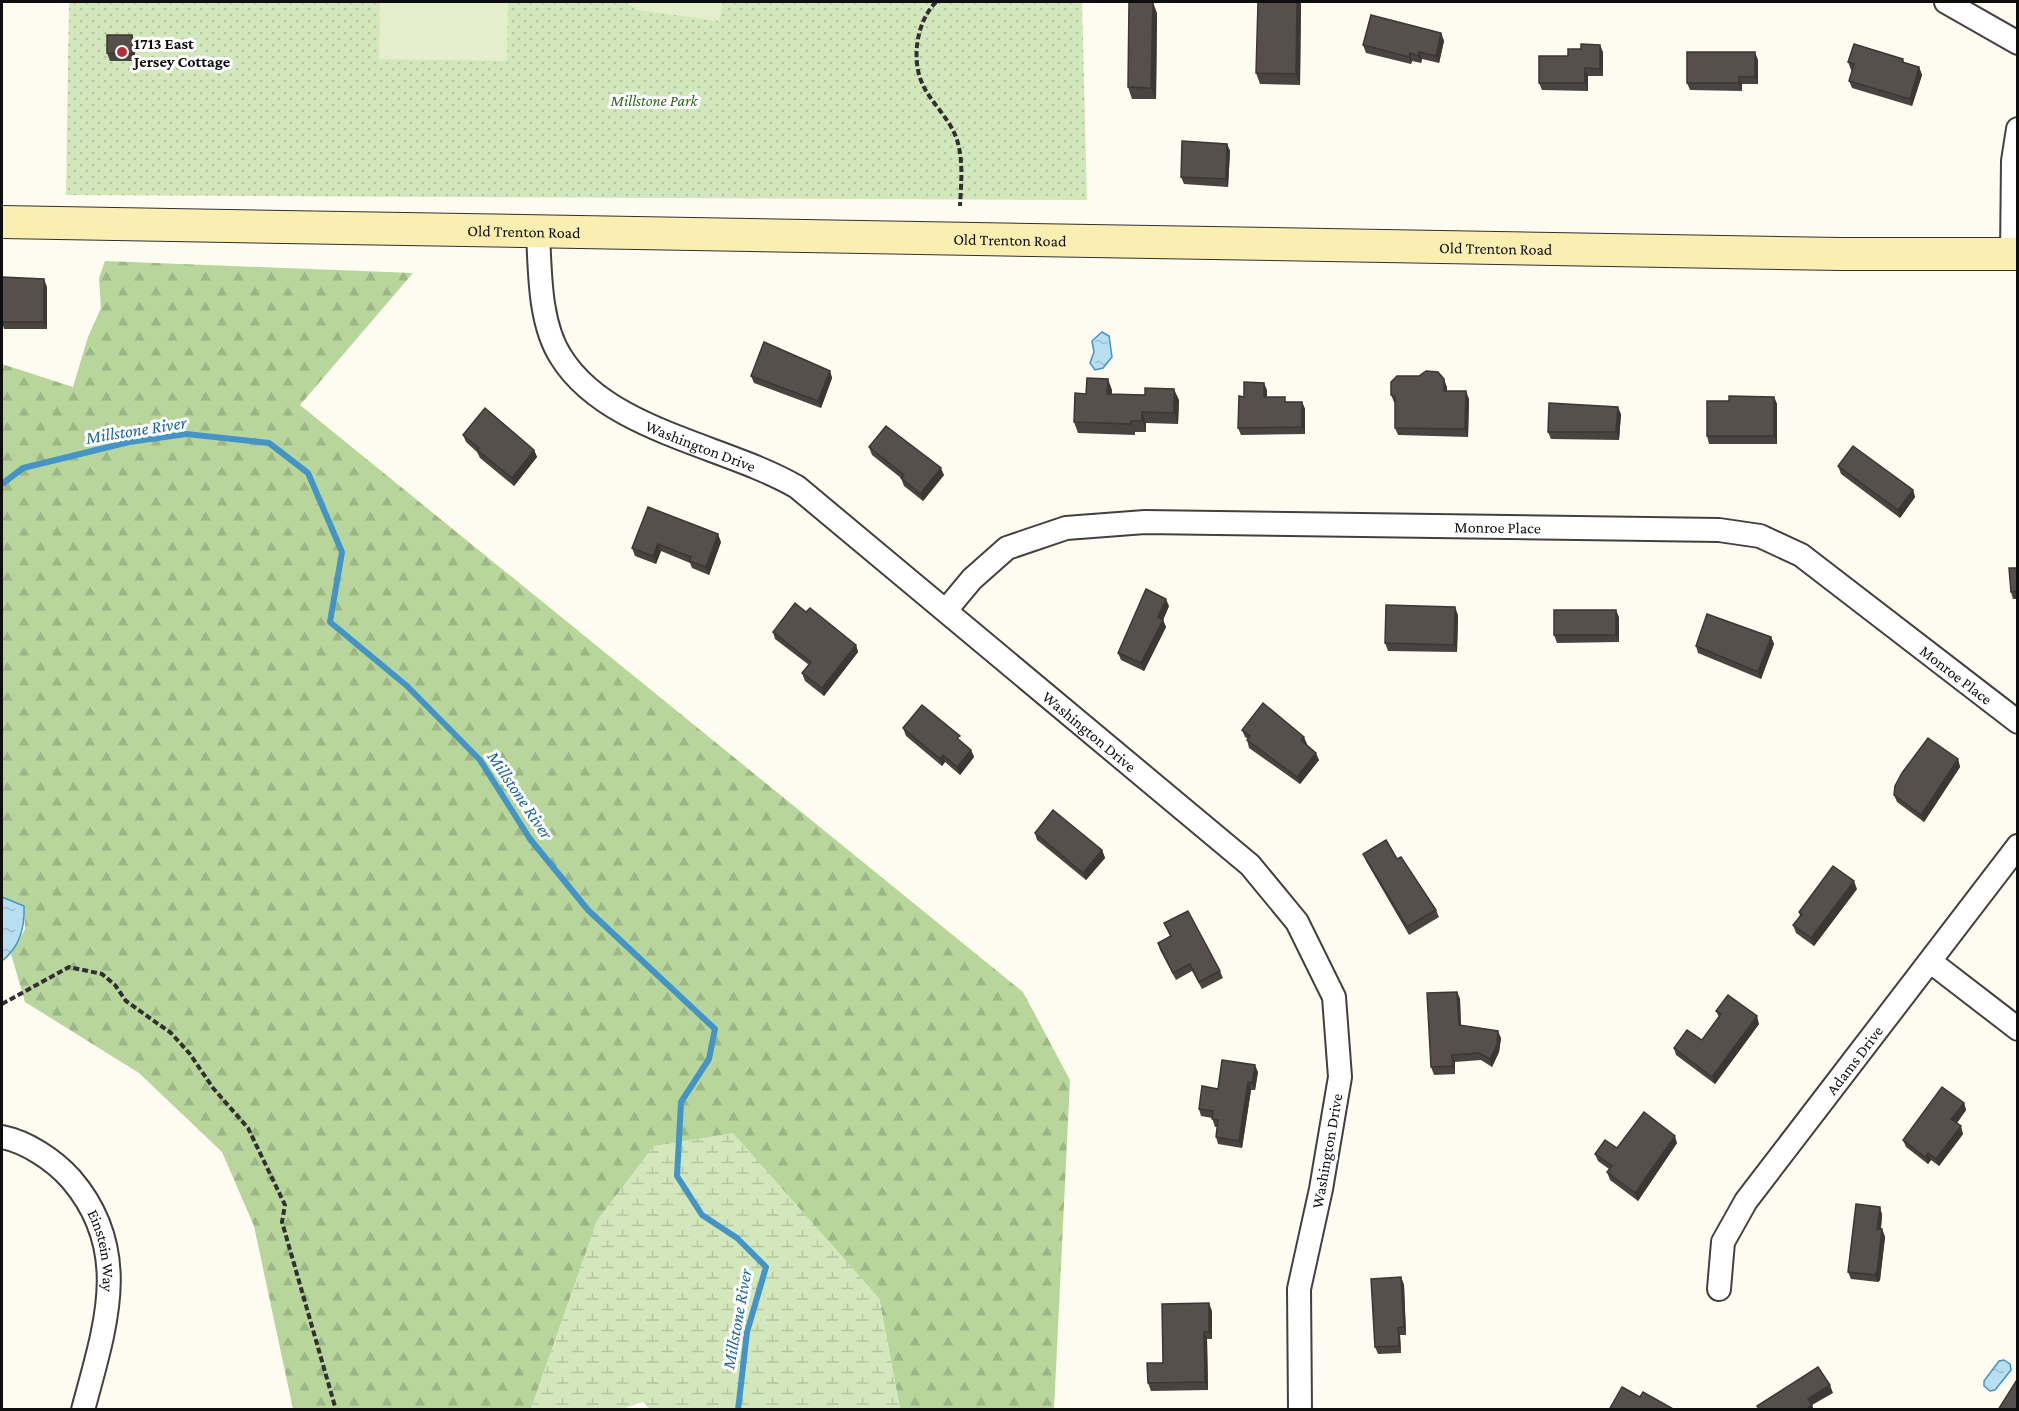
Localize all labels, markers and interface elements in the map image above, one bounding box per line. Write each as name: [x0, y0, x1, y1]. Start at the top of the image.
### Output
place label: 1713 East Jersey Cottage: [132, 35, 231, 70]
marker: 1713 East Jersey Cottage: [115, 45, 129, 59]
park label: Millstone Park: [610, 92, 698, 109]
street label: Old Trenton Road: [467, 222, 581, 241]
street label: Old Trenton Road: [953, 230, 1067, 249]
street label: Old Trenton Road: [1439, 239, 1553, 257]
water label: Millstone River: [83, 412, 188, 448]
street label: Washington Drive: [643, 416, 758, 475]
street label: Monroe Place: [1454, 518, 1541, 536]
street label: Monroe Place: [1917, 641, 1996, 708]
street label: Washington Drive: [1039, 687, 1140, 775]
water label: Millstone River: [483, 746, 557, 843]
street label: Adams Drive: [1823, 1022, 1886, 1098]
street label: Washington Drive: [1309, 1092, 1346, 1210]
street label: Einstein Way: [85, 1206, 117, 1293]
water label: Millstone River: [718, 1266, 756, 1372]

